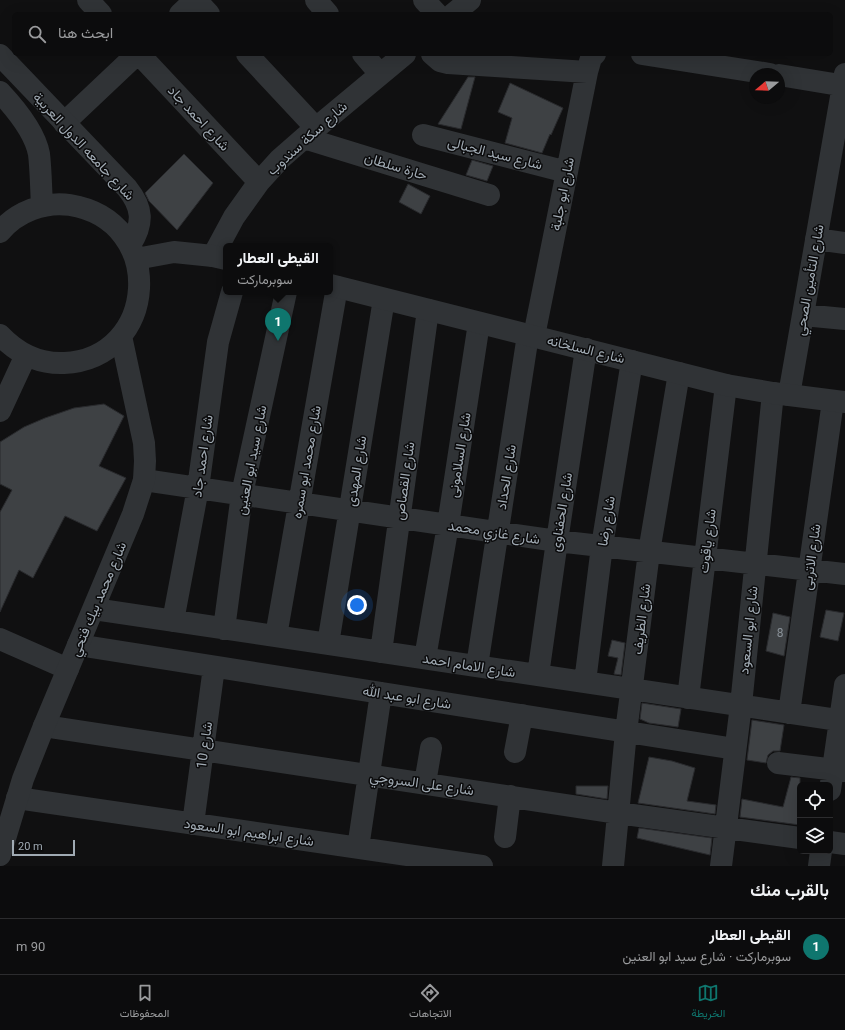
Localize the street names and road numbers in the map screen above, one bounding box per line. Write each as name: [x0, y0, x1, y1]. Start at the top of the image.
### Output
street label: شارع احمد جاد: [163, 82, 233, 156]
street label: شارع جامعه الدول العربية: [28, 89, 138, 205]
street label: شارع سكة سندوب: [264, 98, 352, 180]
street label: شارع سيد الجبالى: [445, 133, 544, 175]
street label: حارة سلطان: [362, 149, 429, 184]
street label: شارع ابو جلبة: [547, 156, 580, 233]
street label: شارع التأمين الصحي: [791, 223, 831, 337]
street label: شارع السلخانه: [545, 332, 627, 369]
street label: شارع سيد ابو العنين: [233, 404, 272, 517]
street label: شارع محمد ابو سمره: [288, 404, 327, 520]
street label: شارع السلامونى: [444, 411, 477, 499]
street label: شارع احمد جاد: [188, 414, 219, 499]
street label: شارع المهدى: [343, 435, 372, 508]
street label: شارع القصاص: [391, 441, 420, 522]
street label: شارع الحداد: [493, 443, 522, 511]
street label: شارع الحفناوى: [547, 471, 578, 553]
street label: شارع رضا: [594, 495, 621, 548]
street label: شارع ياقوت: [695, 508, 722, 574]
street label: شارع غازي محمد: [446, 517, 541, 551]
street label: شارع الاتربى: [798, 523, 827, 592]
street label: شارع محمد بيك فتحي: [67, 539, 133, 660]
street label: شارع الظريف: [629, 583, 656, 656]
street label: شارع ابو السعود: [735, 585, 764, 675]
street label: شارع الامام احمد: [421, 650, 517, 683]
street label: شارع ابو عبد الله: [361, 682, 452, 715]
street label: شارع 10: [193, 720, 218, 770]
street label: شارع على السروجي: [368, 768, 475, 802]
street label: شارع ابراهيم ابو السعود: [183, 815, 315, 852]

